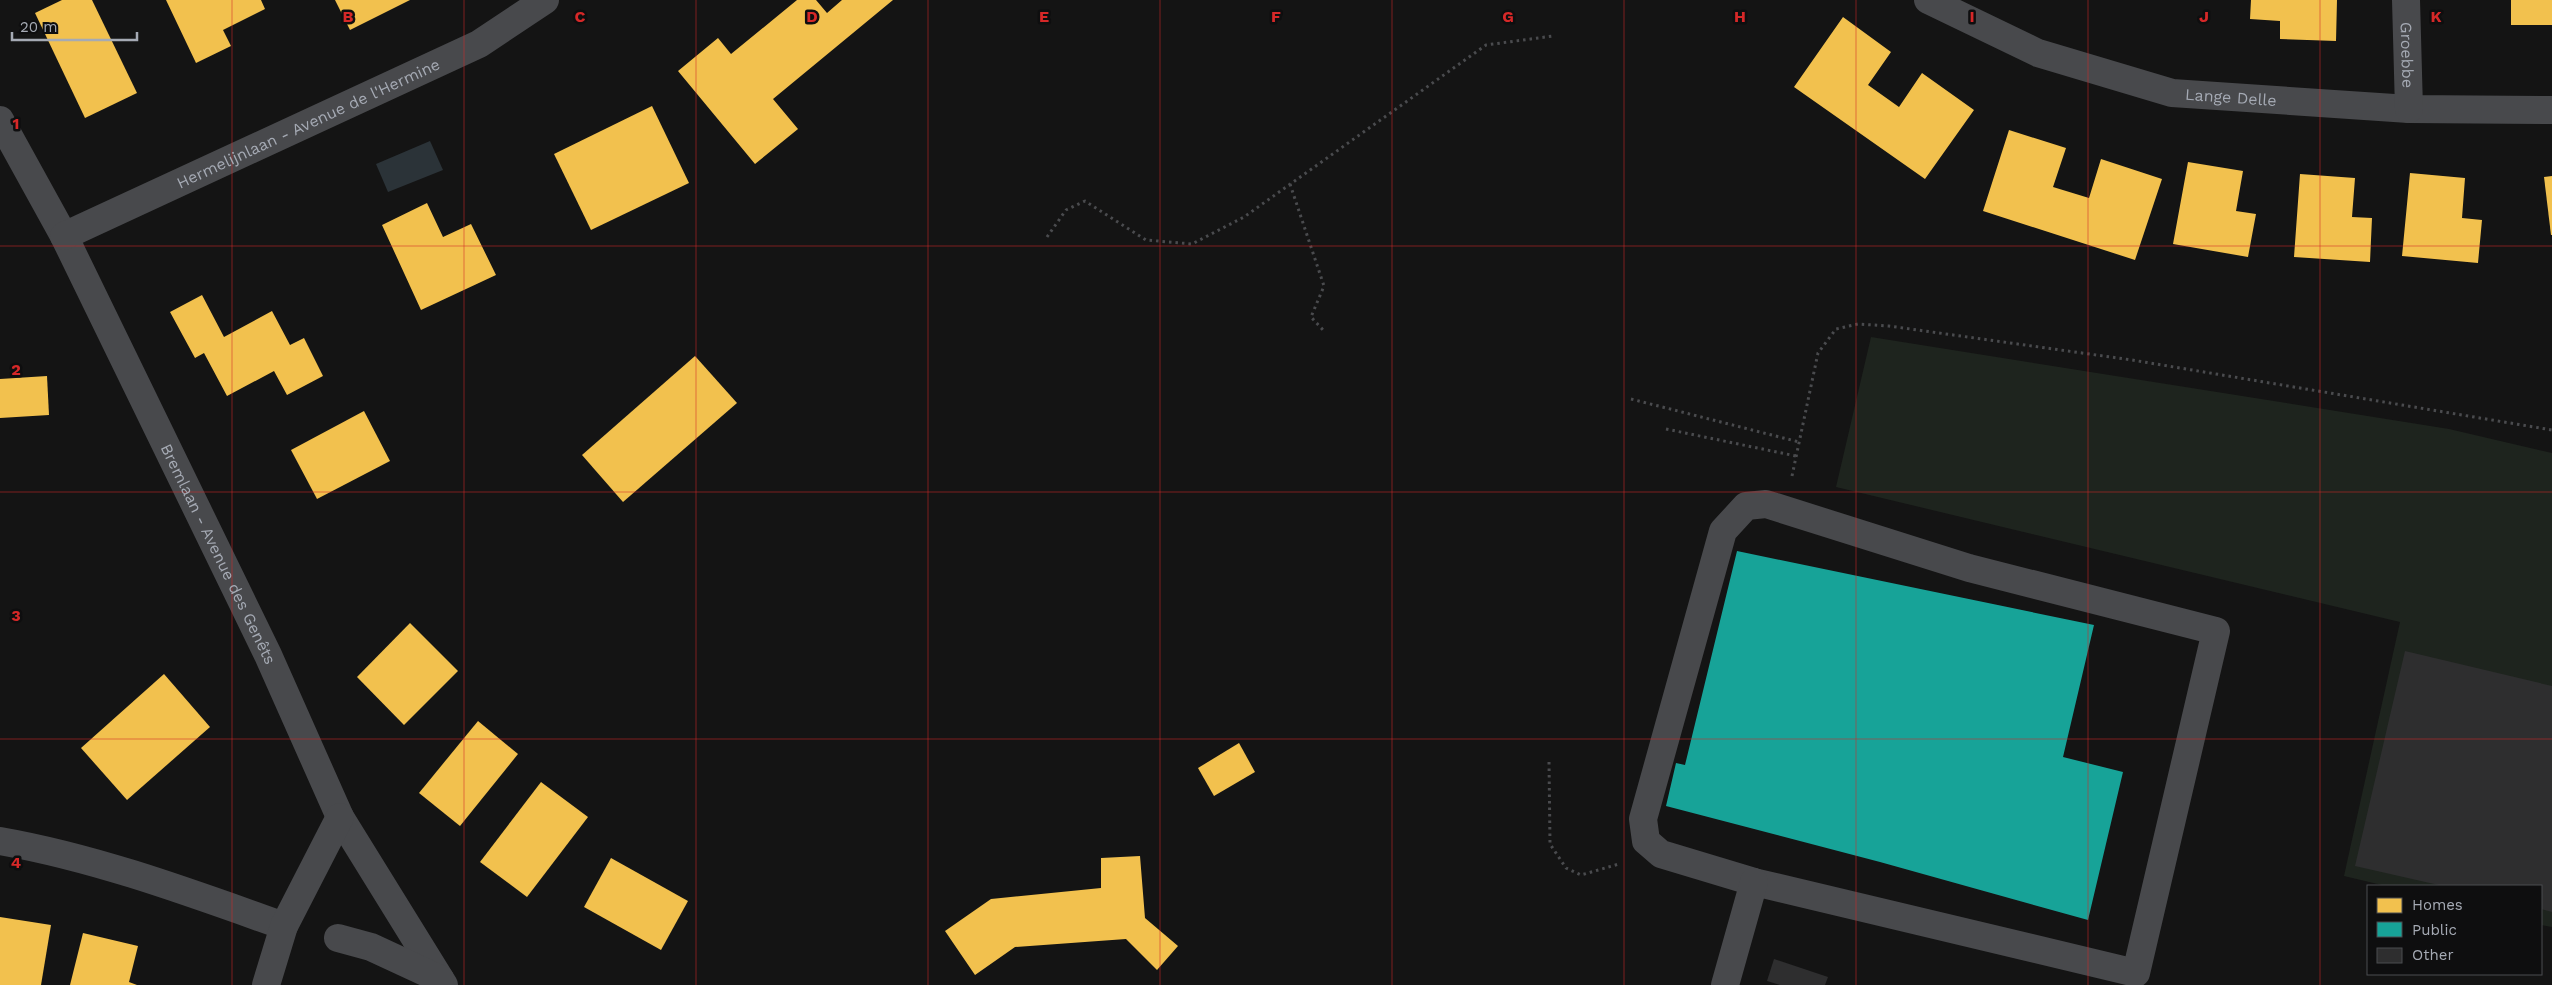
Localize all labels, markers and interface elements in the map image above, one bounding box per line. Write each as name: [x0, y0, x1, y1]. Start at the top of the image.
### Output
text: B: [343, 7, 354, 26]
text: C: [575, 7, 586, 26]
text: D: [806, 7, 818, 26]
text: E: [1039, 7, 1049, 26]
text: F: [1271, 7, 1281, 26]
text: G: [1502, 7, 1514, 26]
text: H: [1734, 7, 1746, 26]
text: I: [1969, 7, 1975, 26]
text: J: [2199, 7, 2209, 26]
text: K: [2430, 7, 2442, 26]
scale bar: [12, 10, 138, 42]
text: 20 m: [20, 18, 58, 36]
street label: Groebbe: [2397, 22, 2417, 88]
street label: Hermelijnlaan - Avenue de l'Hermine: [174, 54, 443, 193]
street label: Lange Delle: [2185, 85, 2277, 110]
text: 1: [13, 114, 19, 133]
text: 2: [11, 360, 21, 379]
street label: Bremlaan - Avenue des Genêts: [157, 441, 280, 667]
text: 3: [11, 606, 21, 625]
text: 4: [11, 853, 21, 872]
legend: [2367, 885, 2542, 975]
text: Homes: [2412, 896, 2463, 914]
text: Public: [2412, 921, 2457, 939]
text: Other: [2412, 946, 2454, 964]

